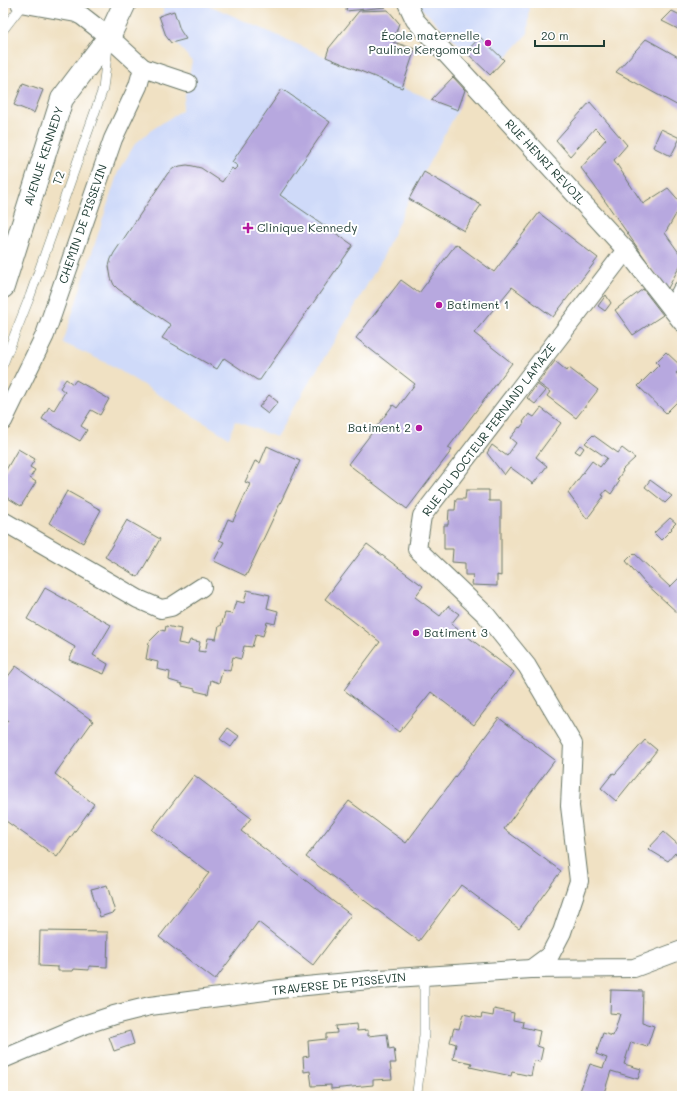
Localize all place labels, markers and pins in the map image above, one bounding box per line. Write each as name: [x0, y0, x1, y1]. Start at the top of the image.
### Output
place label: École maternelle Pauline Kergomard: [369, 27, 480, 57]
marker: École maternelle Pauline Kergomard: [483, 38, 493, 48]
place label: Clinique Kennedy: [257, 219, 357, 235]
marker: Clinique Kennedy: [242, 222, 254, 234]
place label: Batiment 1: [447, 296, 509, 312]
marker: Batiment 1: [434, 300, 444, 310]
place label: Batiment 2: [348, 419, 411, 435]
marker: Batiment 2: [414, 423, 424, 433]
place label: Batiment 3: [424, 624, 488, 640]
marker: Batiment 3: [411, 628, 421, 638]

